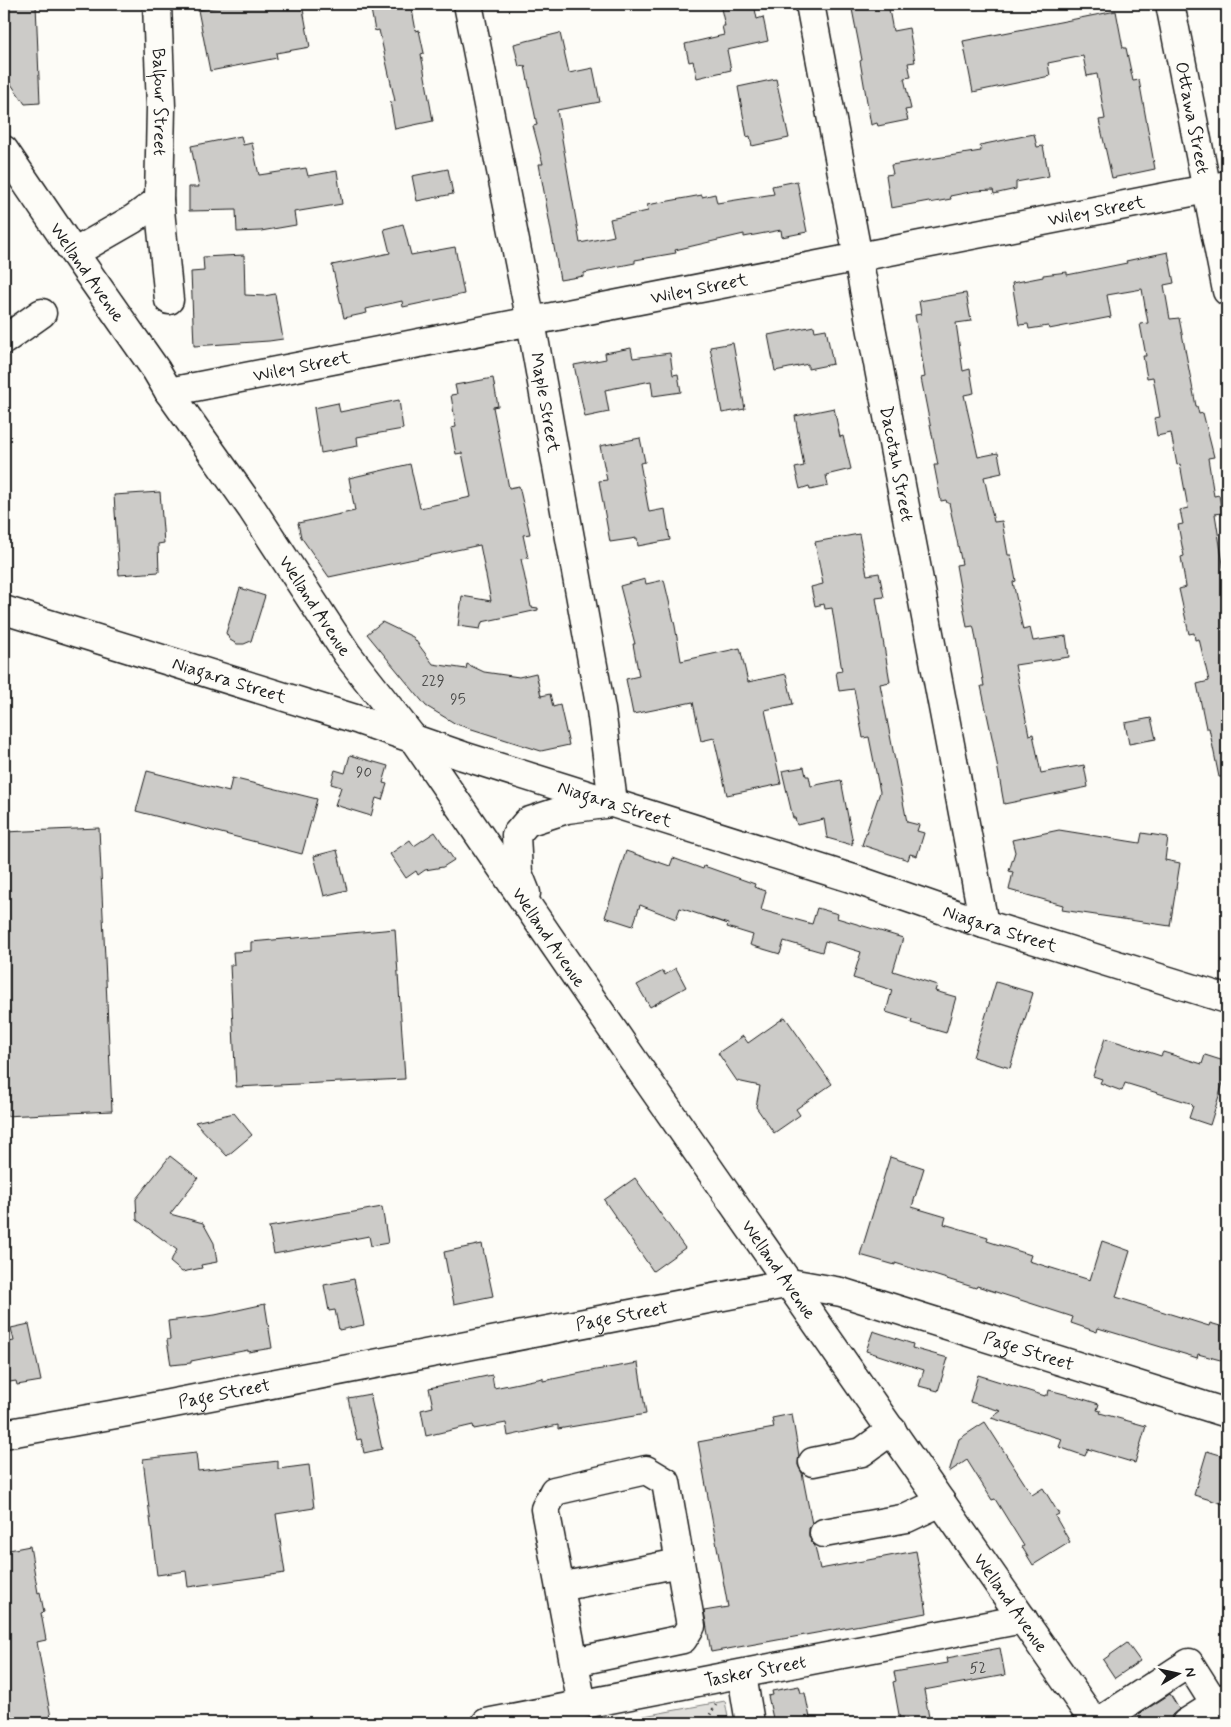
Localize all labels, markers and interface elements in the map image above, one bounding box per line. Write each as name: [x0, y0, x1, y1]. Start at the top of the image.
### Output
street label: Balfour Street: [145, 48, 172, 156]
street label: Ottawa Street: [1169, 60, 1215, 177]
street label: Wiley Street: [1046, 190, 1148, 233]
street label: Welland Avenue: [44, 218, 130, 327]
street label: Wiley Street: [649, 268, 750, 311]
street label: Wiley Street: [251, 346, 353, 388]
street label: Maple Street: [524, 351, 565, 455]
street label: Dacotah Street: [873, 404, 919, 524]
street label: Welland Avenue: [273, 551, 356, 661]
street label: Niagara Street: [169, 652, 290, 710]
house number: 229: [421, 672, 445, 692]
house number: 95: [450, 690, 466, 710]
house number: 90: [356, 763, 372, 783]
street label: Niagara Street: [555, 776, 675, 834]
street label: Welland Avenue: [506, 883, 591, 993]
street label: Niagara Street: [940, 900, 1060, 959]
street label: Welland Avenue: [735, 1216, 821, 1325]
street label: Page Street: [574, 1296, 670, 1337]
street label: Page Street: [980, 1326, 1077, 1377]
street label: Page Street: [176, 1373, 273, 1415]
street label: Welland Avenue: [967, 1549, 1053, 1658]
street label: Tasker Street: [702, 1650, 808, 1693]
north arrow: [1154, 1650, 1204, 1700]
house number: 52: [970, 1659, 987, 1679]
text: N: [1180, 1666, 1199, 1678]

